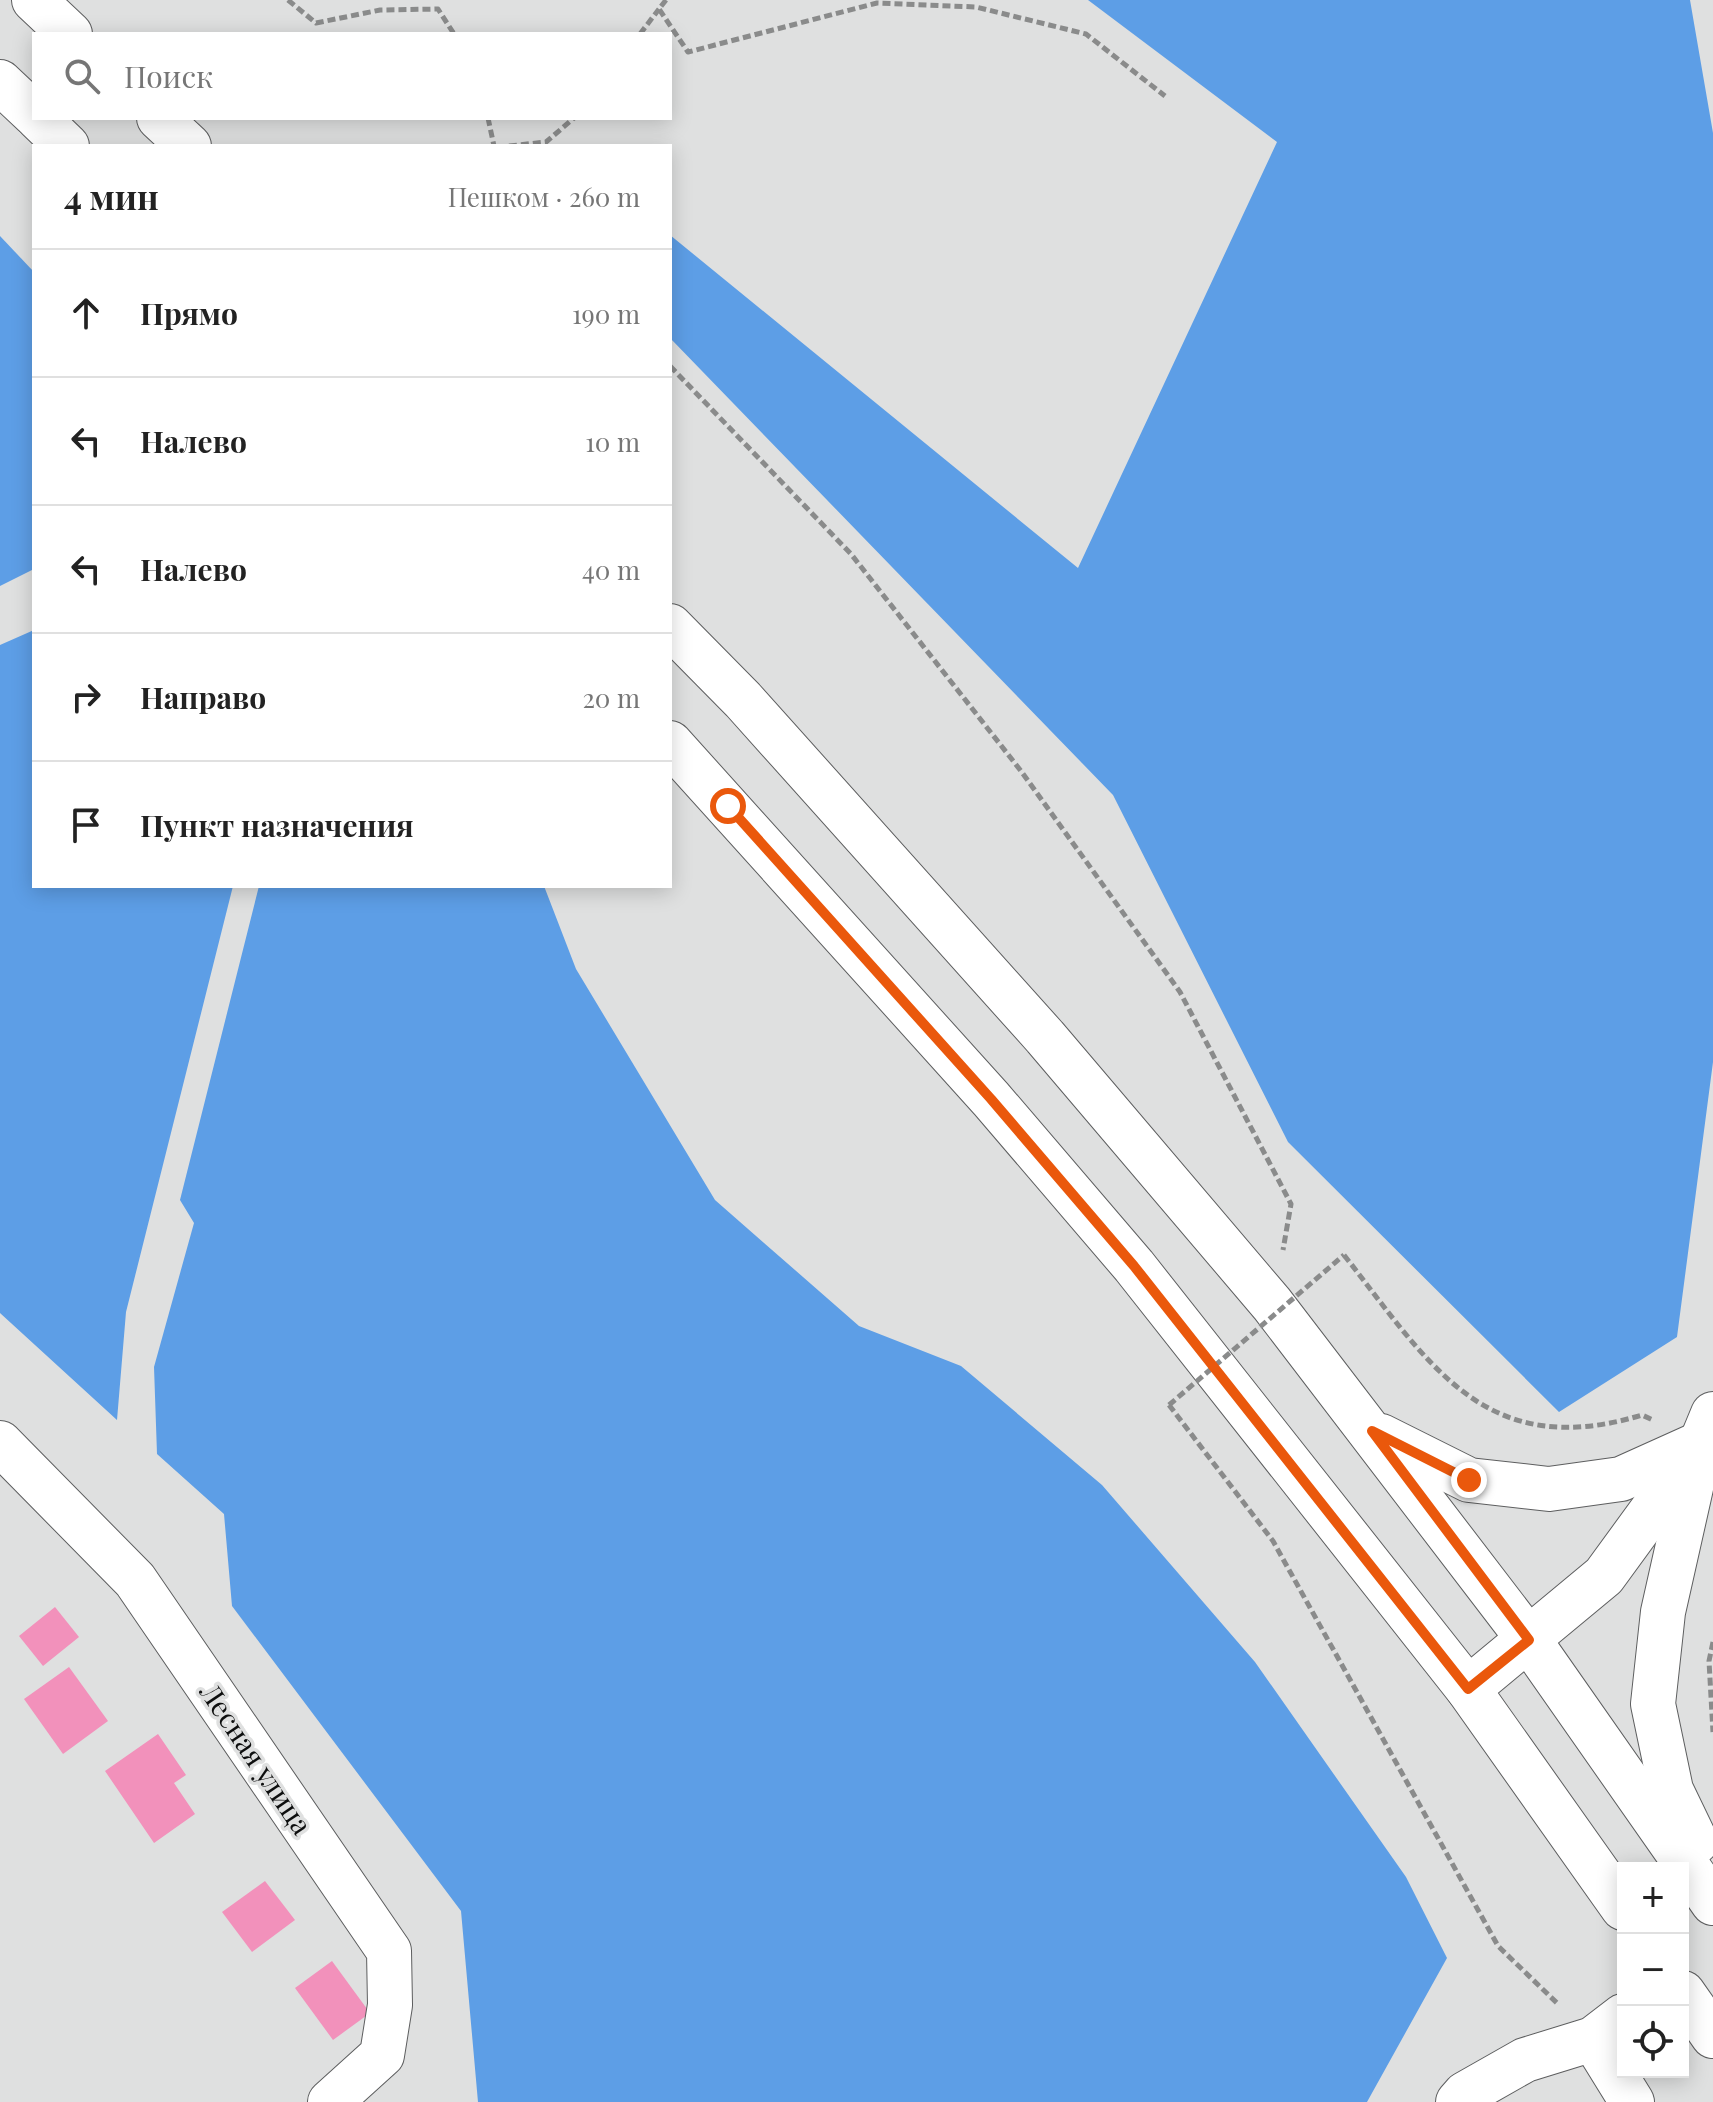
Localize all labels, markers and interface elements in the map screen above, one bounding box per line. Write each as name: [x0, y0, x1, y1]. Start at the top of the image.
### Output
search box: [32, 32, 672, 120]
icon: search: [60, 54, 104, 98]
text: Поиск: [124, 56, 213, 96]
text: 4 мин: [64, 173, 159, 219]
text: Пешком · 260 m: [448, 179, 640, 214]
icon: ahead: [64, 291, 108, 335]
text: Прямо: [140, 293, 238, 333]
text: 190 m: [572, 296, 640, 331]
icon: left: [64, 419, 108, 463]
text: Налево: [140, 421, 247, 461]
text: 10 m: [585, 424, 640, 459]
icon: left: [64, 547, 108, 591]
text: Налево: [140, 549, 247, 589]
text: 40 m: [582, 552, 640, 587]
icon: right: [64, 675, 108, 719]
text: Направо: [140, 677, 266, 717]
text: 20 m: [582, 680, 640, 715]
route start: [710, 788, 746, 824]
icon: arrive: [64, 803, 108, 847]
text: Пункт назначения: [140, 805, 414, 845]
route end: [1451, 1462, 1487, 1498]
street label: Лесная улица: [192, 1674, 321, 1841]
map controls: [1617, 1862, 1689, 2078]
button: +: [1617, 1862, 1689, 1934]
button: −: [1617, 1934, 1689, 2006]
button: locate: [1617, 2006, 1689, 2078]

